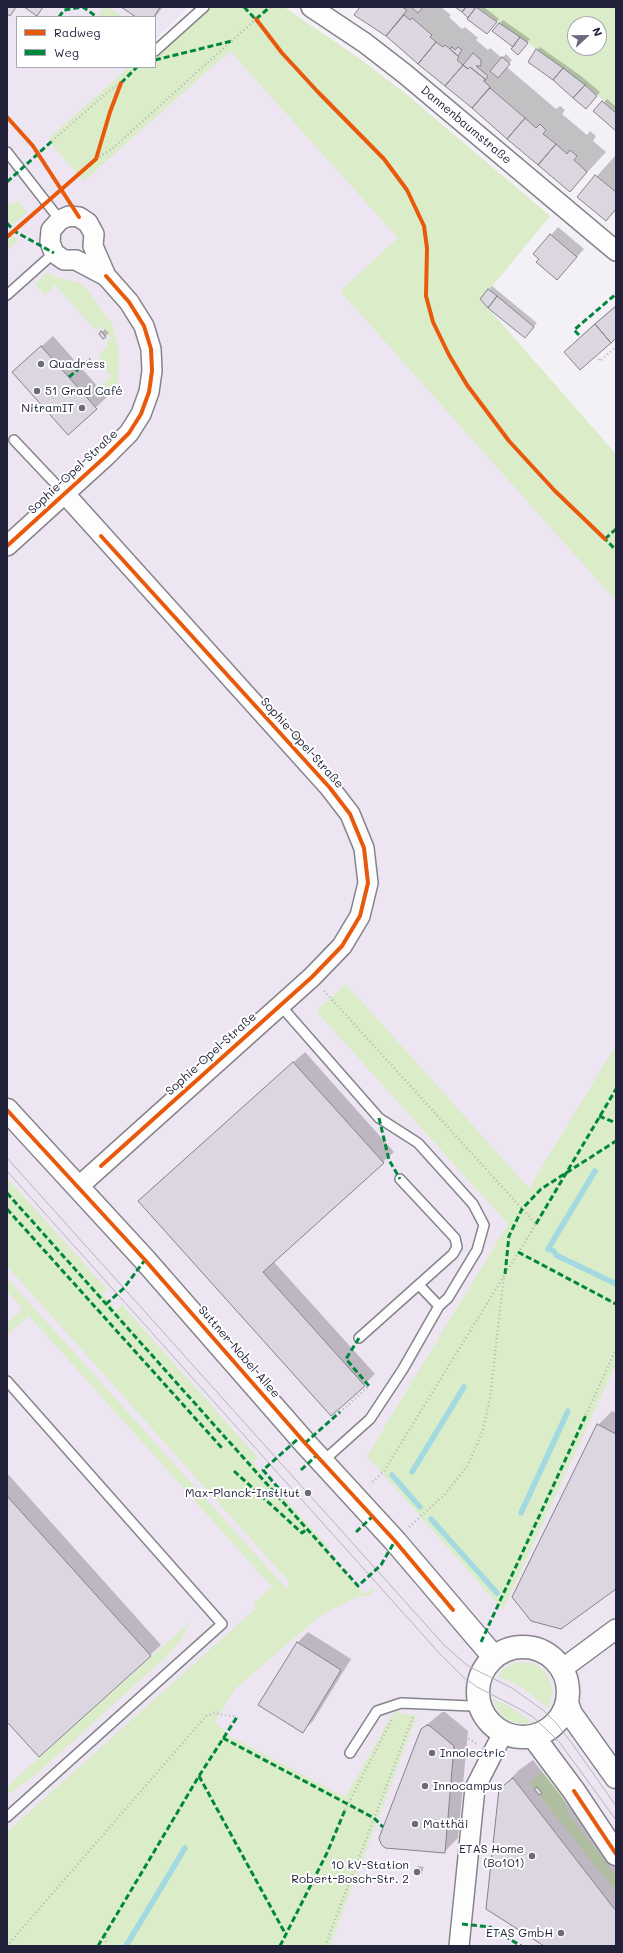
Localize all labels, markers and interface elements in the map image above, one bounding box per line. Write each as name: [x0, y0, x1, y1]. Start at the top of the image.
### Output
legend: [16, 16, 156, 68]
north arrow: [567, 16, 607, 56]
text: Radweg: [54, 24, 100, 40]
text: N: [589, 25, 606, 38]
text: Weg: [54, 44, 79, 60]
street label: Dannenbaumstraße: [418, 83, 514, 167]
place label: Quadress: [49, 357, 105, 371]
marker: Quadress: [36, 359, 46, 369]
place label: 51 Grad Café: [45, 384, 123, 398]
marker: 51 Grad Café: [32, 386, 42, 396]
place label: NitramIT: [21, 401, 74, 415]
marker: NitramIT: [77, 403, 87, 413]
street label: Sophie-Opel-Straße: [25, 427, 121, 517]
street label: Sophie-Opel-Straße: [257, 695, 347, 791]
street label: Sophie-Opel-Straße: [163, 1009, 259, 1099]
street label: Suttner-Nobel-Allee: [195, 1303, 283, 1401]
place label: Max-Planck-Institut: [185, 1486, 300, 1500]
marker: Max-Planck-Institut: [303, 1488, 313, 1498]
place label: Innolectric: [440, 1746, 505, 1760]
marker: Innolectric: [427, 1748, 437, 1758]
place label: Innocampus: [433, 1779, 503, 1793]
marker: Innocampus: [420, 1781, 430, 1791]
place label: Matthäi: [423, 1817, 469, 1831]
marker: Matthäi: [410, 1819, 420, 1829]
place label: ETAS Home (Bo101): [459, 1842, 524, 1870]
marker: ETAS Home (Bo101): [527, 1851, 537, 1861]
place label: 10 kV-Station Robert-Bosch-Str. 2: [291, 1858, 409, 1886]
marker: 10 kV-Station Robert-Bosch-Str. 2: [412, 1867, 422, 1877]
place label: ETAS GmbH: [486, 1926, 553, 1940]
marker: ETAS GmbH: [556, 1928, 566, 1938]

